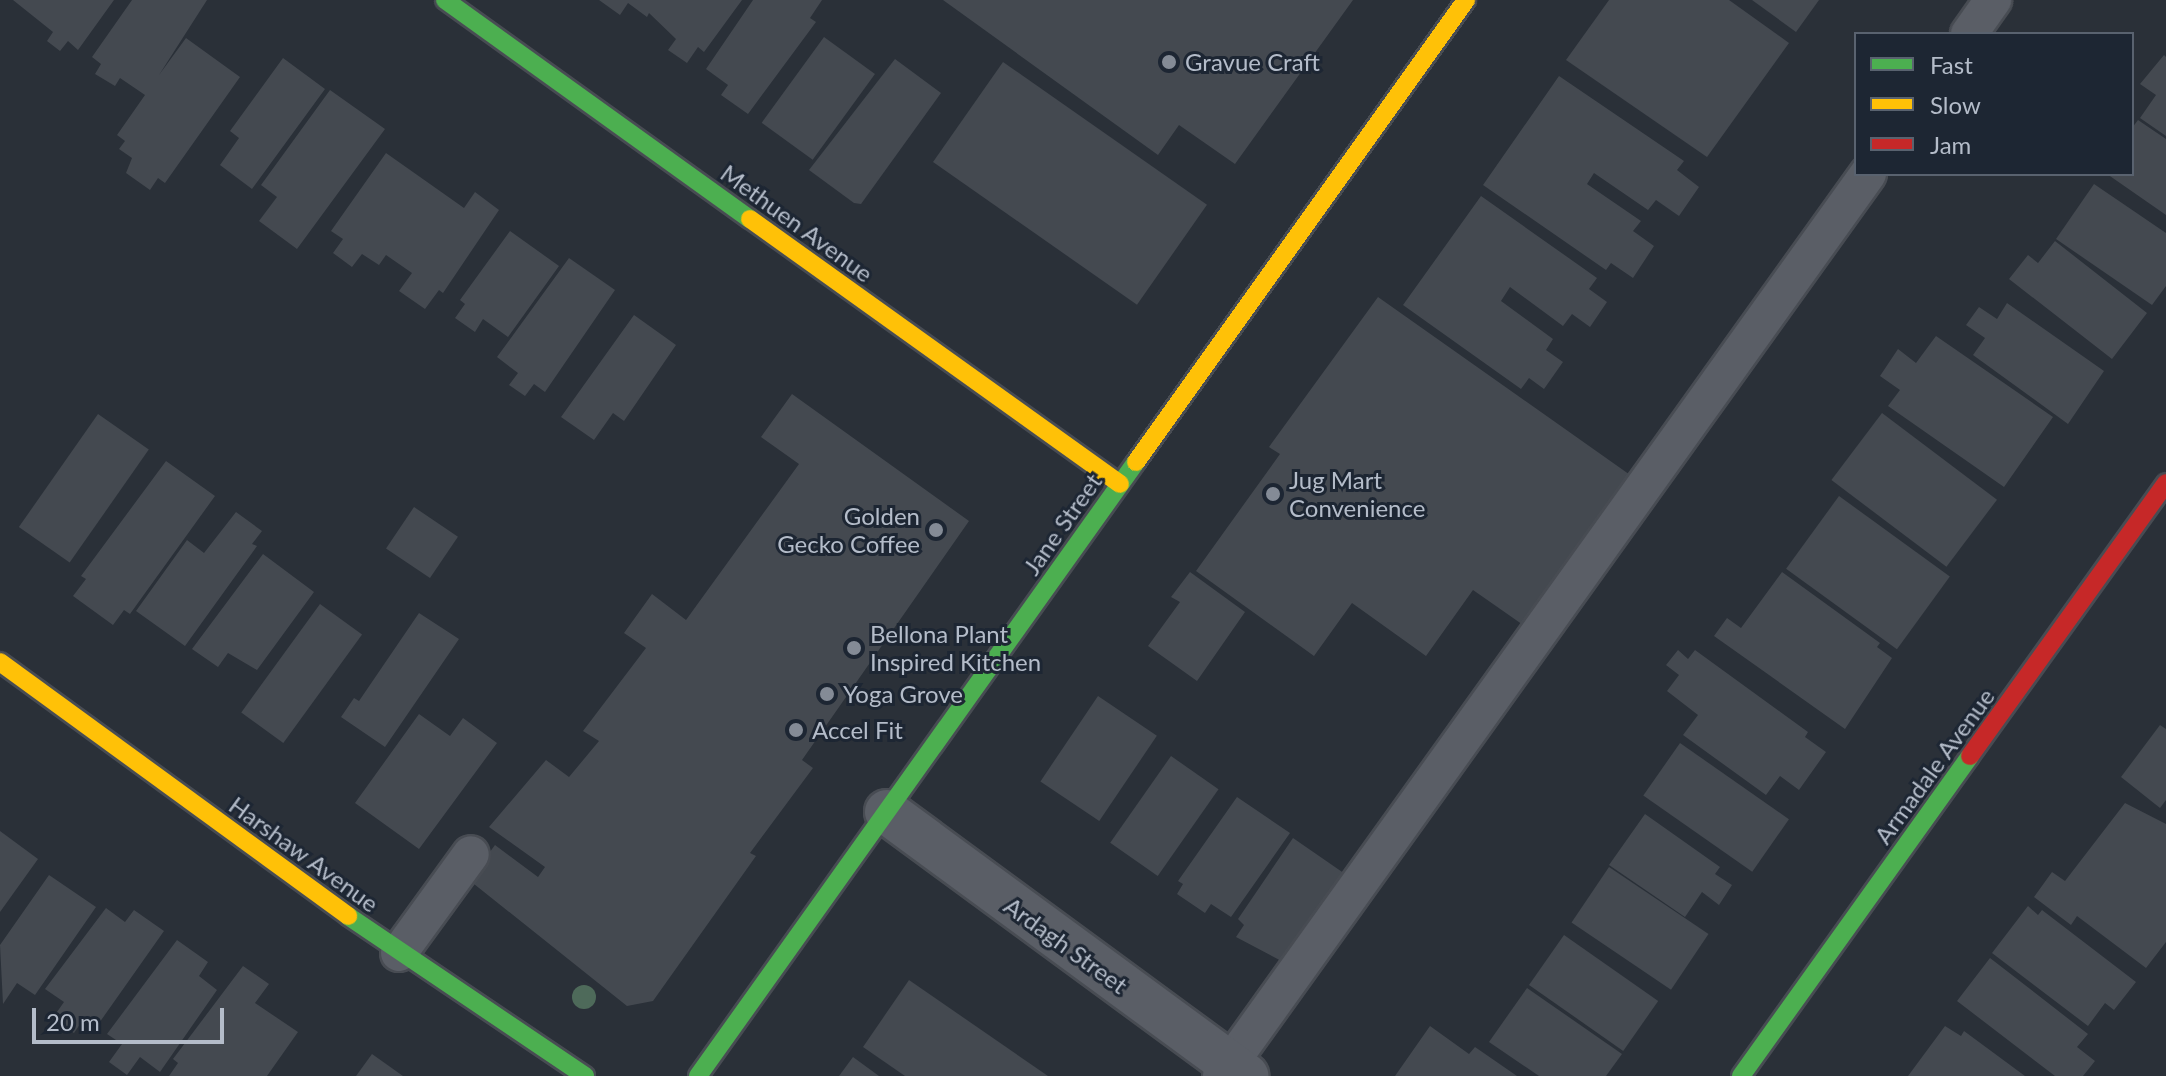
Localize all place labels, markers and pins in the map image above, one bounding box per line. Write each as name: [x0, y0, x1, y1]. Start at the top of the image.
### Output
place label: Gravue Craft: [1185, 48, 1320, 76]
marker: Gravue Craft: [1160, 53, 1178, 71]
place label: Jug Mart Convenience: [1289, 466, 1425, 522]
marker: Jug Mart Convenience: [1264, 485, 1282, 503]
place label: Golden Gecko Coffee: [777, 502, 920, 558]
marker: Golden Gecko Coffee: [927, 521, 945, 539]
place label: Bellona Plant Inspired Kitchen: [870, 620, 1041, 676]
marker: Bellona Plant Inspired Kitchen: [845, 639, 863, 657]
place label: Yoga Grove: [843, 680, 963, 708]
marker: Yoga Grove: [818, 685, 836, 703]
place label: Accel Fit: [812, 716, 903, 744]
marker: Accel Fit: [787, 721, 805, 739]

